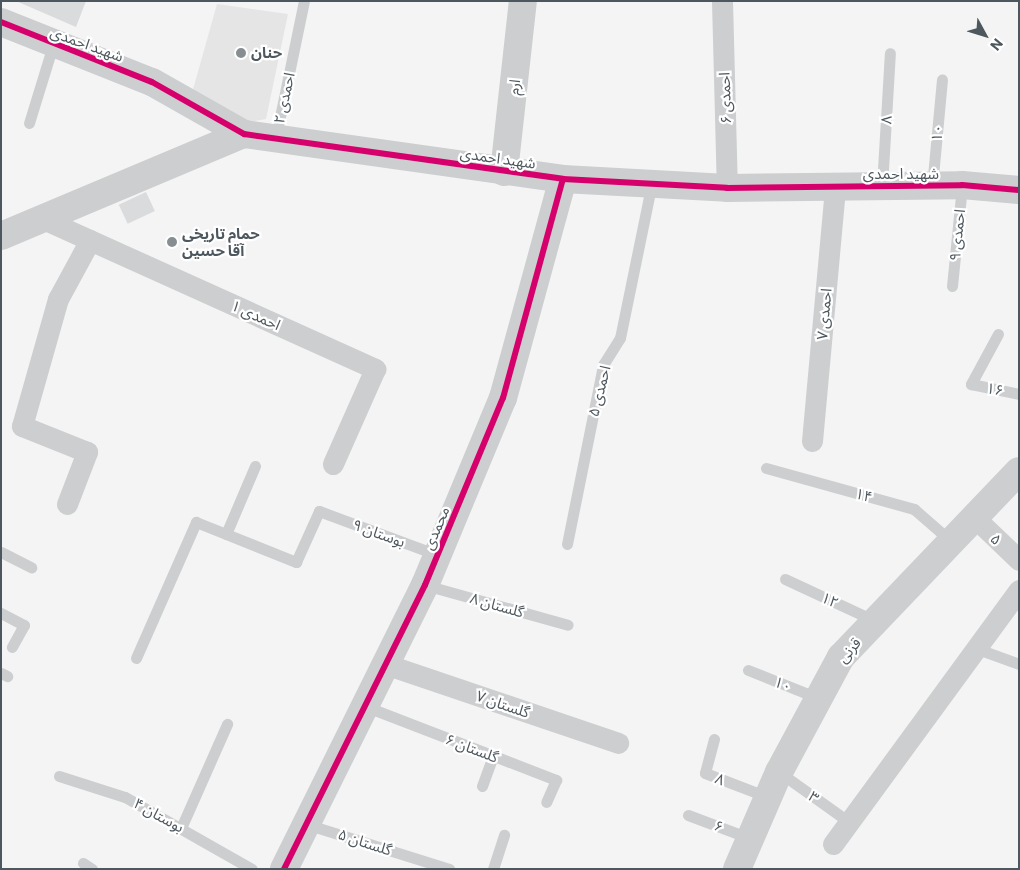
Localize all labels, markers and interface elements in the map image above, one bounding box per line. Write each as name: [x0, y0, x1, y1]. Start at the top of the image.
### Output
north arrow: [960, 10, 1010, 60]
street label: شهید احمدی: [48, 23, 126, 65]
text: N: [987, 35, 1007, 54]
place label: حنان: [251, 44, 282, 62]
marker: حنان: [235, 47, 247, 59]
street label: احمدی ۲: [270, 71, 298, 125]
street label: احمدی ۶: [715, 72, 735, 124]
street label: ارم: [504, 78, 524, 96]
street label: ۸: [877, 115, 895, 125]
street label: ۱۰: [927, 124, 947, 142]
street label: شهید احمدی: [459, 144, 537, 172]
street label: شهید احمدی: [863, 165, 939, 183]
street label: احمدی ۹: [945, 208, 969, 262]
place label: حمام تاریخی آقا حسین: [182, 224, 260, 259]
marker: حمام تاریخی آقا حسین: [166, 236, 178, 248]
street label: احمدی ۷: [813, 287, 835, 341]
street label: احمدی ۱: [229, 296, 283, 334]
street label: احمدی ۵: [584, 364, 614, 418]
street label: ۱۶: [985, 379, 1005, 399]
street label: ۱۴: [853, 484, 875, 506]
street label: محمدی: [419, 504, 453, 552]
street label: بوستان ۹: [350, 515, 408, 551]
street label: ۵: [987, 530, 1005, 548]
street label: ۱۲: [818, 588, 842, 612]
street label: گلستان ۸: [468, 589, 526, 621]
street label: قرنی: [833, 634, 865, 666]
street label: ۱۰: [772, 672, 794, 696]
street label: گلستان ۷: [474, 687, 532, 721]
street label: گلستان ۶: [443, 730, 501, 766]
street label: ۸: [713, 769, 727, 789]
street label: ۳: [805, 787, 823, 807]
street label: بوستان ۴: [131, 794, 187, 836]
street label: ۶: [712, 816, 726, 836]
street label: گلستان ۵: [336, 825, 394, 859]

